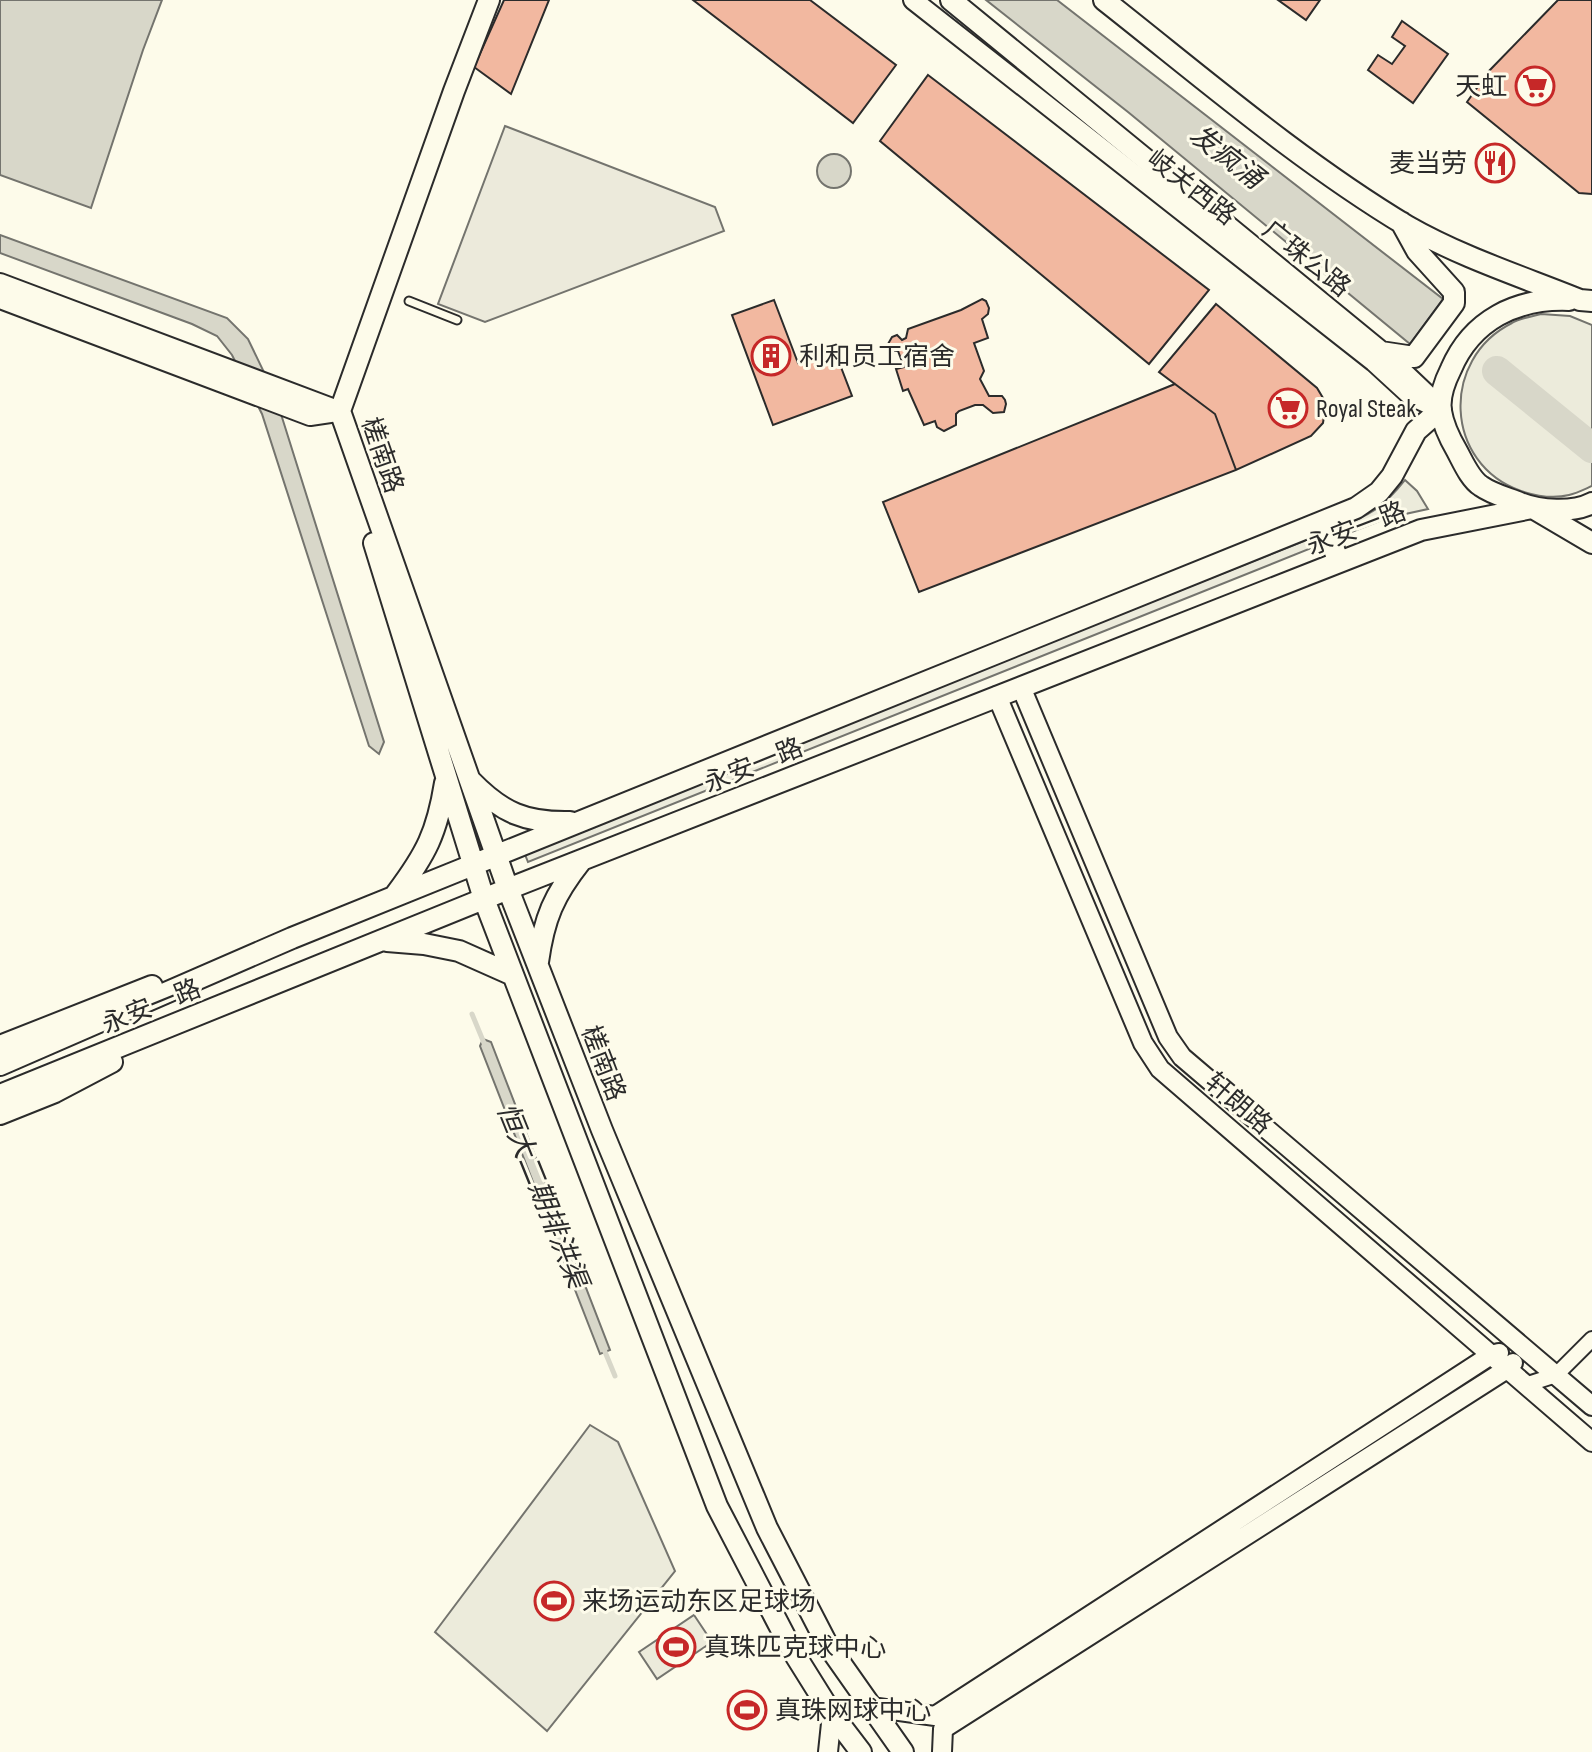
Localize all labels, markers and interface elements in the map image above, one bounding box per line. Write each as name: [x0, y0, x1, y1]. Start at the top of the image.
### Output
supermarket icon: 天虹: [1514, 65, 1556, 107]
place label: 天虹: [1455, 72, 1507, 103]
water label: 发疯涌: [1183, 118, 1272, 198]
restaurant icon: 麦当劳: [1474, 142, 1516, 184]
street label: 岐关西路: [1141, 144, 1242, 232]
place label: 麦当劳: [1389, 149, 1467, 180]
street label: 广珠公路: [1256, 214, 1356, 304]
building icon: 利和员工宿舍: [750, 335, 792, 377]
place label: 利和员工宿舍: [799, 342, 955, 373]
supermarket icon: Royal Steak: [1267, 387, 1309, 429]
place label: Royal Steak: [1316, 394, 1416, 425]
street label: 槎南路: [354, 414, 409, 497]
street label: 永安一路: [1302, 496, 1411, 563]
street label: 永安一路: [700, 733, 808, 800]
street label: 永安一路: [98, 974, 206, 1041]
street label: 槎南路: [574, 1022, 631, 1106]
street label: 轩朗路: [1198, 1067, 1278, 1141]
water label: 恒大二期排洪渠: [490, 1099, 595, 1296]
sports icon: 来场运动东区足球场: [533, 1580, 575, 1622]
place label: 来场运动东区足球场: [582, 1587, 816, 1618]
sports icon: 真珠匹克球中心: [655, 1626, 697, 1668]
place label: 真珠匹克球中心: [704, 1633, 886, 1664]
sports icon: 真珠网球中心: [726, 1689, 768, 1731]
place label: 真珠网球中心: [775, 1696, 931, 1727]

